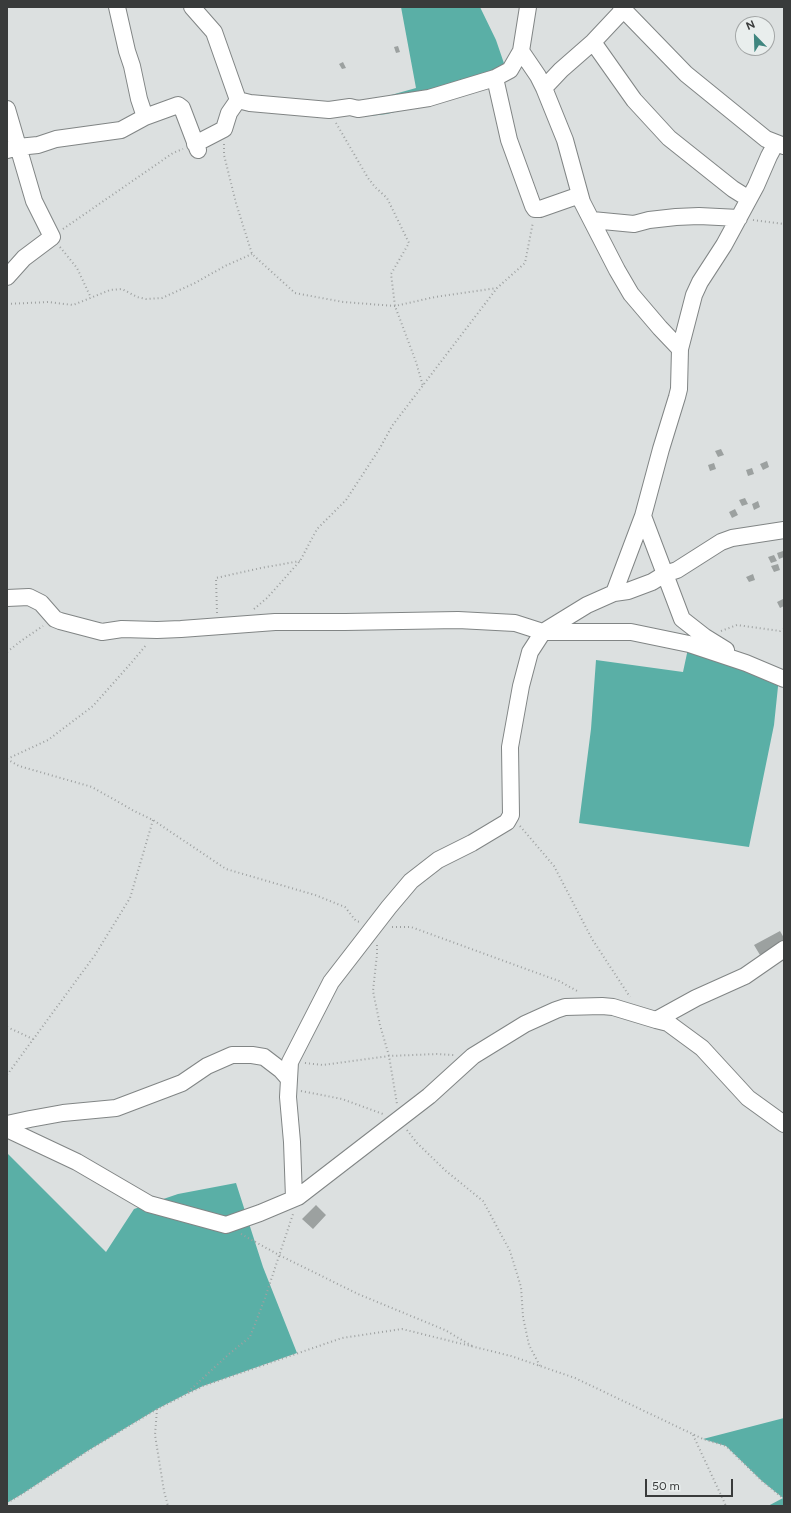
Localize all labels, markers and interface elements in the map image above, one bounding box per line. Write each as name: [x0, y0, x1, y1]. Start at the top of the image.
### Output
north arrow: [735, 16, 775, 56]
text: N: [744, 18, 757, 33]
scale bar: [647, 1471, 735, 1497]
text: 50 m: [652, 1479, 680, 1493]

